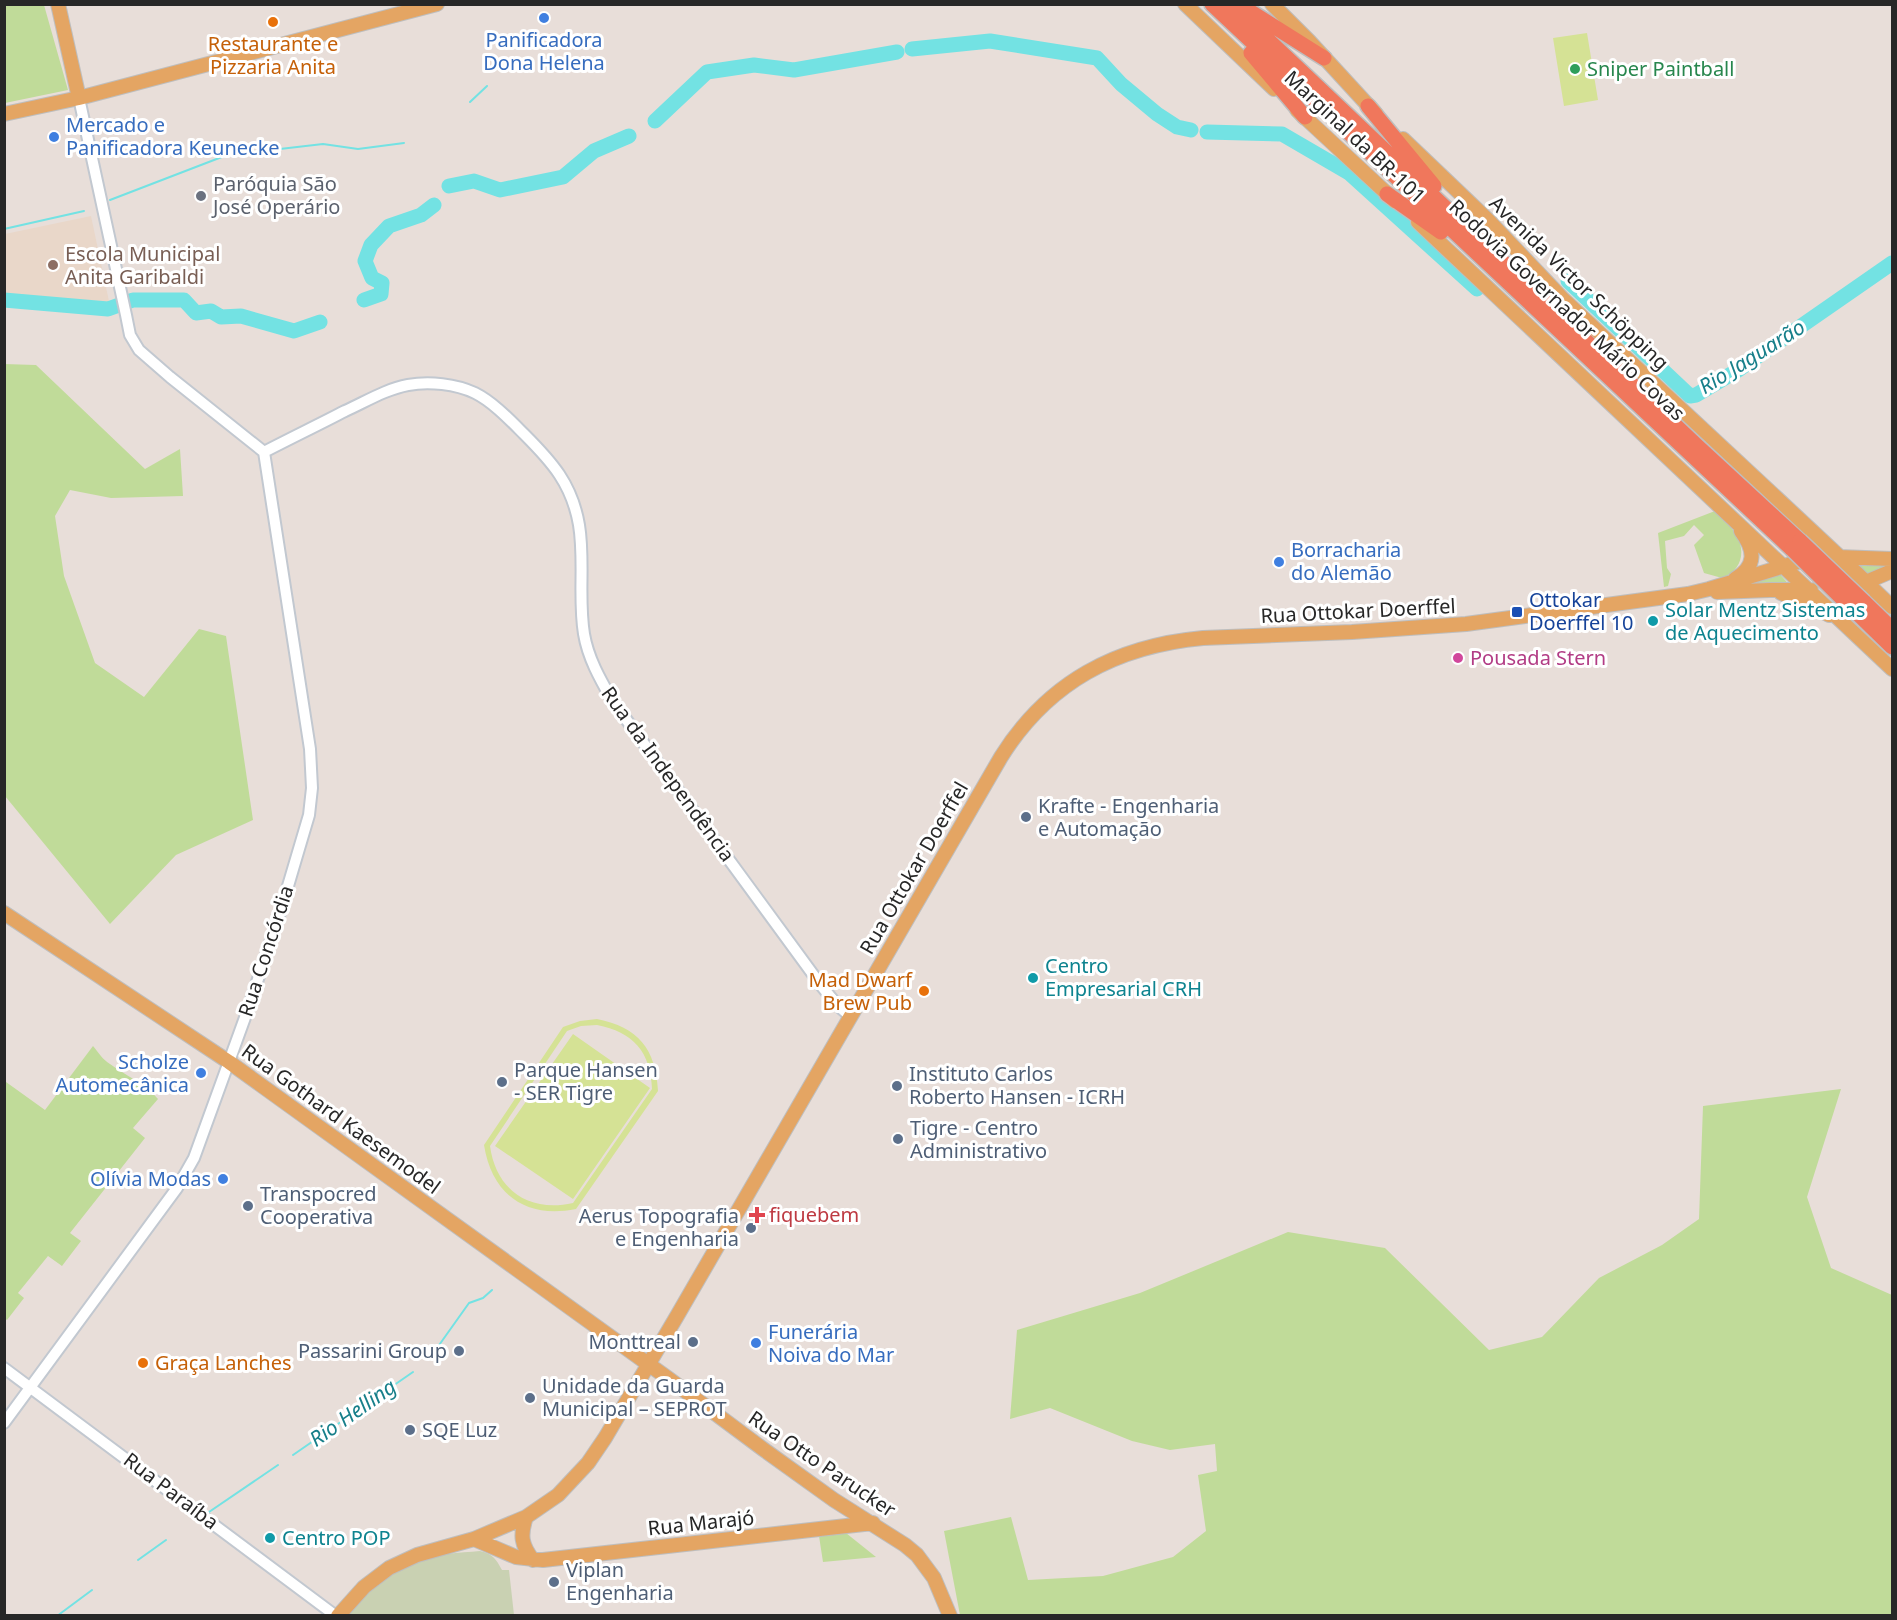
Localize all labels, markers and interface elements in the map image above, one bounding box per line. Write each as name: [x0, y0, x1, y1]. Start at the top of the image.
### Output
marker: Panificadora Dona Helena: [537, 11, 551, 25]
marker: Restaurante e Pizzaria Anita: [266, 15, 280, 29]
place label: Panificadora Dona Helena: [483, 26, 605, 76]
place label: Restaurante e Pizzaria Anita: [208, 30, 338, 80]
place label: Sniper Paintball: [1587, 55, 1734, 82]
marker: Sniper Paintball: [1568, 62, 1582, 76]
street label: Marginal da BR-101: [1279, 64, 1432, 209]
place label: Mercado e Panificadora Keunecke: [66, 111, 280, 161]
marker: Mercado e Panificadora Keunecke: [47, 130, 61, 144]
place label: Paróquia São José Operário: [211, 170, 340, 220]
marker: Paróquia São José Operário: [194, 189, 208, 203]
street label: Avenida Victor Schöpping: [1484, 190, 1675, 376]
street label: Rodovia Governador Mário Covas: [1444, 193, 1691, 426]
place label: Escola Municipal Anita Garibaldi: [65, 240, 220, 290]
marker: Escola Municipal Anita Garibaldi: [46, 258, 60, 272]
water label: Rio Jaguarão: [1693, 312, 1810, 400]
place label: Borracharia do Alemão: [1291, 536, 1401, 586]
marker: Borracharia do Alemão: [1272, 555, 1286, 569]
place label: Ottokar Doerffel 10: [1529, 586, 1634, 636]
street label: Rua Ottokar Doerffel: [1260, 592, 1456, 629]
place label: Solar Mentz Sistemas de Aquecimento: [1665, 596, 1865, 646]
marker: Ottokar Doerffel 10: [1510, 605, 1524, 619]
marker: Solar Mentz Sistemas de Aquecimento: [1646, 614, 1660, 628]
place label: Pousada Stern: [1470, 644, 1606, 671]
marker: Pousada Stern: [1451, 651, 1465, 665]
street label: Rua da Independência: [596, 681, 741, 867]
street label: Rua Ottokar Doerffel: [853, 776, 974, 959]
place label: Krafte - Engenharia e Automação: [1038, 792, 1219, 842]
marker: Krafte - Engenharia e Automação: [1019, 810, 1033, 824]
street label: Rua Concórdia: [232, 882, 299, 1020]
place label: Centro Empresarial CRH: [1045, 952, 1202, 1002]
place label: Mad Dwarf Brew Pub: [808, 966, 913, 1016]
marker: Centro Empresarial CRH: [1026, 971, 1040, 985]
marker: Mad Dwarf Brew Pub: [917, 984, 931, 998]
street label: Rua Gothard Kaesemodel: [237, 1037, 446, 1200]
place label: Scholze Automecânica: [55, 1048, 189, 1098]
place label: Parque Hansen - SER Tigre: [514, 1056, 658, 1106]
place label: Instituto Carlos Roberto Hansen - ICRH: [909, 1060, 1125, 1110]
marker: Scholze Automecânica: [194, 1066, 208, 1080]
marker: Parque Hansen - SER Tigre: [495, 1075, 509, 1089]
marker: Instituto Carlos Roberto Hansen - ICRH: [890, 1079, 904, 1093]
place label: Tigre - Centro Administrativo: [910, 1114, 1047, 1164]
marker: Tigre - Centro Administrativo: [891, 1132, 905, 1146]
place label: Olívia Modas: [90, 1165, 211, 1192]
marker: Olívia Modas: [216, 1172, 230, 1186]
place label: Transpocred Cooperativa: [260, 1180, 377, 1230]
marker: Transpocred Cooperativa: [241, 1199, 255, 1213]
place label: fiquebem: [769, 1201, 859, 1228]
place label: Aerus Topografia e Engenharia: [579, 1202, 739, 1252]
marker: fiquebem: [750, 1208, 764, 1222]
marker: Aerus Topografia e Engenharia: [744, 1221, 758, 1235]
place label: Funerária Noiva do Mar: [768, 1318, 894, 1368]
place label: Monttreal: [588, 1328, 681, 1355]
marker: Monttreal: [686, 1335, 700, 1349]
marker: Funerária Noiva do Mar: [749, 1336, 763, 1350]
place label: Passarini Group: [298, 1337, 447, 1364]
marker: Passarini Group: [452, 1344, 466, 1358]
place label: Graça Lanches: [155, 1349, 292, 1376]
marker: Graça Lanches: [136, 1356, 150, 1370]
water label: Rio Helling: [303, 1372, 401, 1452]
place label: Unidade da Guarda Municipal – SEPROT: [542, 1372, 727, 1422]
marker: Unidade da Guarda Municipal – SEPROT: [523, 1391, 537, 1405]
street label: Rua Otto Parucker: [743, 1404, 901, 1523]
place label: SQE Luz: [422, 1416, 497, 1443]
marker: SQE Luz: [403, 1423, 417, 1437]
street label: Rua Paraíba: [118, 1446, 224, 1535]
street label: Rua Marajó: [646, 1503, 756, 1542]
place label: Centro POP: [282, 1524, 390, 1551]
marker: Centro POP: [263, 1531, 277, 1545]
place label: Viplan Engenharia: [566, 1556, 674, 1606]
marker: Viplan Engenharia: [547, 1575, 561, 1589]

